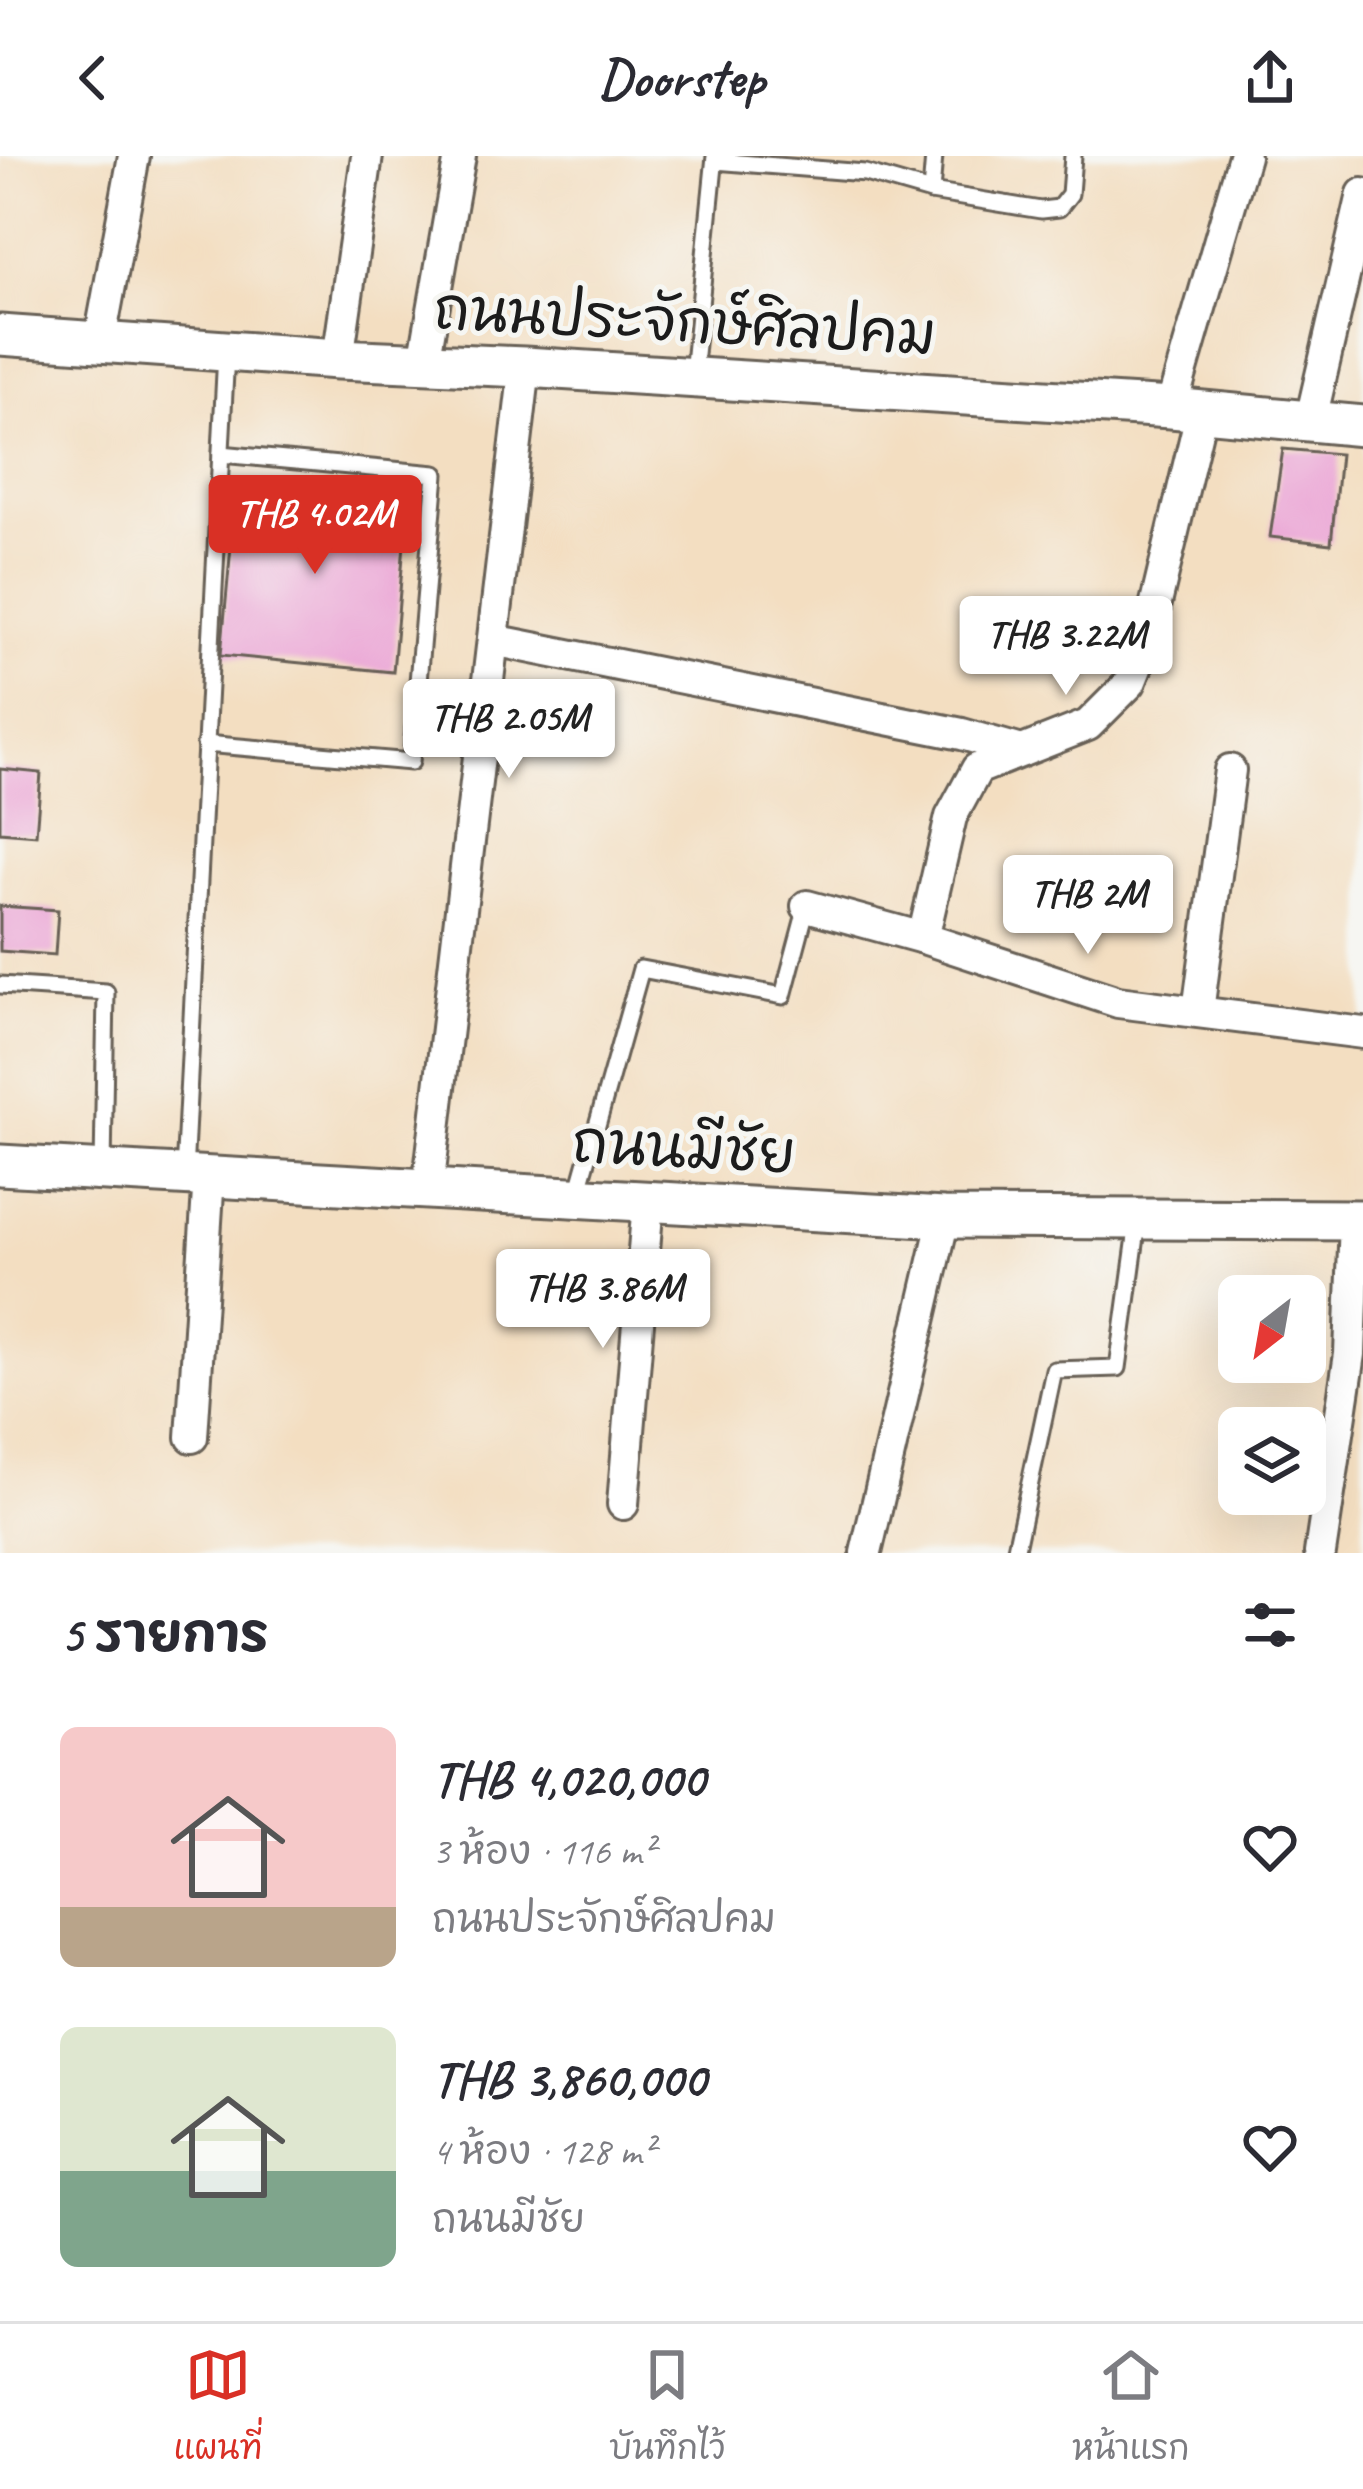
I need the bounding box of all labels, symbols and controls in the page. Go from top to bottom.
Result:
text: Doorstep [599,44,765,112]
icon: back [60,45,126,111]
icon: share [1237,45,1303,111]
street label: ถนนประจักษ์ศิลปคม [432,271,938,371]
pin: THB 4.02M [178,475,452,577]
text: THB 4.02M [236,489,394,538]
pin: THB 3.22M [929,596,1203,698]
text: THB 3.22M [987,610,1145,659]
pin: THB 2.05M [372,679,646,781]
text: THB 2.05M [430,693,588,742]
pin: THB 2M [990,855,1186,957]
text: THB 2M [1030,869,1146,918]
street label: ถนนมีชัย [570,1106,798,1190]
pin: THB 3.86M [466,1249,740,1351]
text: THB 3.86M [523,1263,683,1312]
north arrow [1218,1275,1326,1383]
map controls [1218,1275,1326,1515]
button: layers [1218,1407,1326,1515]
icon: filters [1237,1592,1303,1658]
text: 5 รายการ [60,1602,269,1666]
text: THB 4,020,000 [432,1747,704,1811]
icon: home [156,1775,300,1919]
icon: heart [1237,1814,1303,1880]
text: 3 ห้อง · 116 m² [432,1827,654,1876]
text: ถนนประจักษ์ศิลปคม [432,1895,776,1944]
text: THB 3,860,000 [432,2047,705,2111]
icon: home [156,2075,300,2219]
icon: heart [1237,2114,1303,2180]
text: 4 ห้อง · 128 m² [432,2127,654,2176]
text: ถนนมีชัย [432,2195,585,2244]
tab: แผนที่ [173,2342,262,2472]
tab: บันทึกไว้ [609,2342,725,2472]
tab: หน้าแรก [1072,2342,1190,2472]

